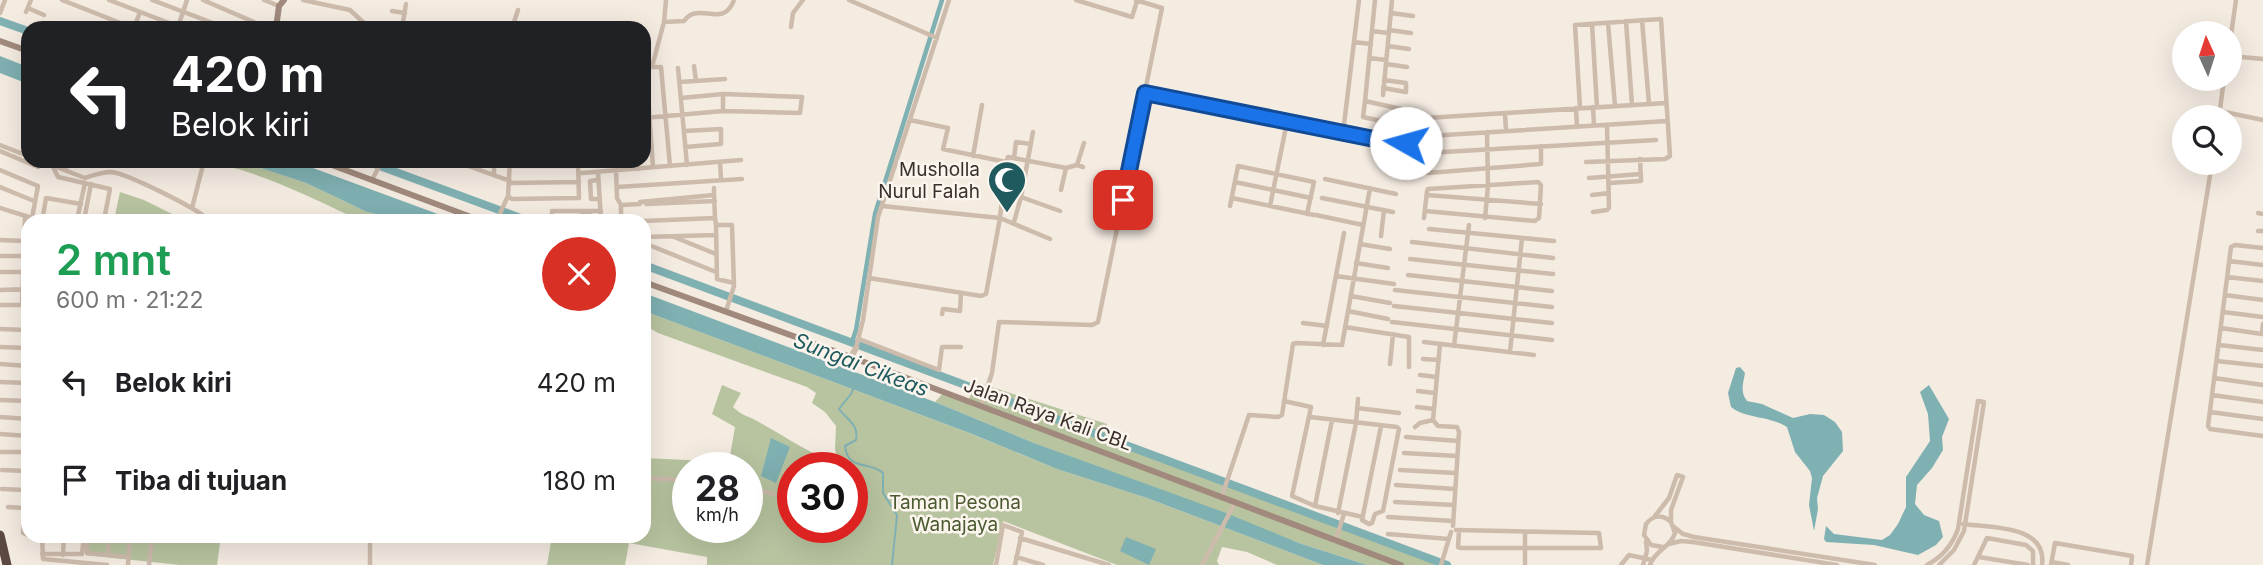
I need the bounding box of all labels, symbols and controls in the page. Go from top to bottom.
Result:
north arrow [2172,21,2242,91]
map controls [2172,21,2242,175]
text: 420 m [171,45,324,104]
icon: left [56,49,147,140]
text: Belok kiri [171,105,310,144]
button: search [2172,105,2242,175]
position arrow [1369,106,1443,180]
place label: Musholla Nurul Falah [878,158,980,203]
mosque icon: Musholla Nurul Falah [986,159,1028,214]
pin [1093,170,1153,230]
icon: arrive [1104,181,1142,219]
text: 2 mnt [56,234,171,285]
button: close [542,237,616,311]
text: 600 m · 21:22 [56,286,204,314]
water label: Sungai Cikeas [790,327,932,402]
icon: left [56,363,94,401]
text: Belok kiri [115,367,232,398]
text: 420 m [537,367,616,398]
street label: Jalan Raya Kali CBL [960,373,1135,456]
speed limit sign: 30 [777,452,868,543]
icon: arrive [56,461,94,499]
text: Tiba di tujuan [115,465,287,496]
text: 180 m [543,465,616,496]
text: 28 [695,467,740,509]
park label: Taman Pesona Wanajaya [889,491,1021,536]
text: km/h [696,504,739,525]

